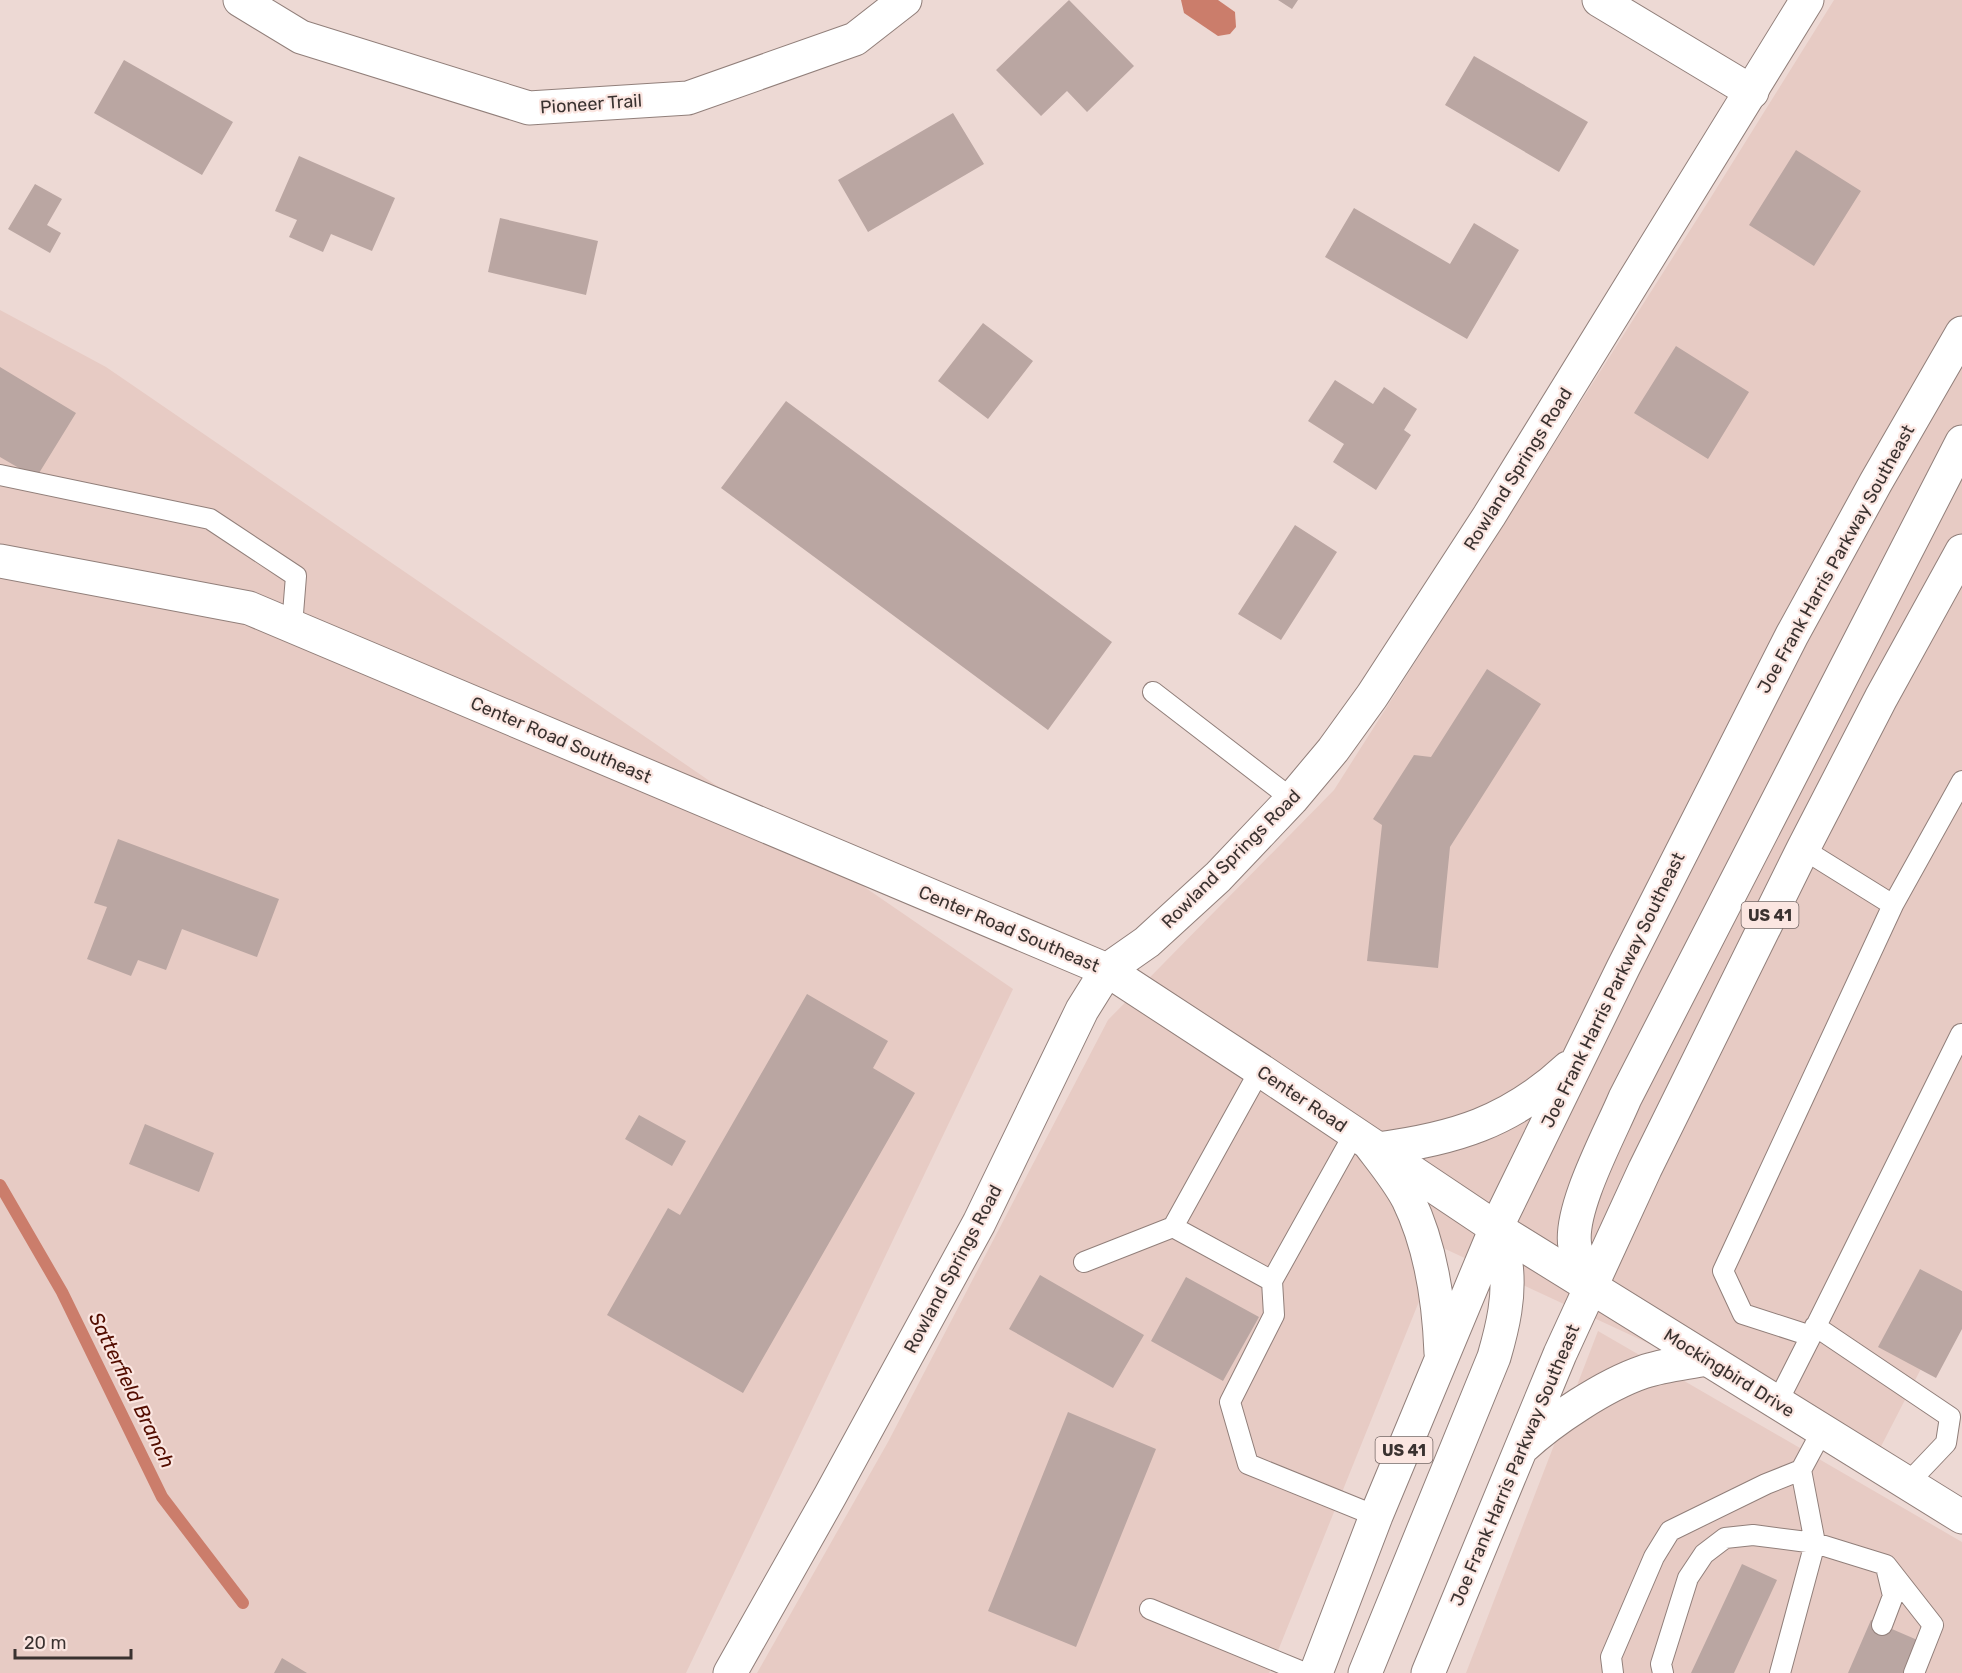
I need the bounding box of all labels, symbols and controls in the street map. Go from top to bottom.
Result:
street label: Pioneer Trail [539,89,643,119]
street label: Rowland Springs Road [1459,384,1577,554]
street label: Joe Frank Harris Parkway Southeast [1753,421,1919,697]
street label: Center Road Southeast [467,692,655,788]
street label: Rowland Springs Road [1157,785,1305,933]
street label: Joe Frank Harris Parkway Southeast [1537,849,1689,1131]
street label: Center Road Southeast [915,881,1103,977]
road number: US 41 [1742,902,1798,928]
street label: Center Road [1253,1061,1351,1137]
street label: Rowland Springs Road [899,1181,1007,1357]
water label: Satterfield Branch [84,1308,180,1472]
street label: Joe Frank Harris Parkway Southeast [1446,1321,1584,1609]
street label: Mockingbird Drive [1660,1324,1798,1422]
road number: US 41 [1376,1437,1432,1463]
scale bar [15,1622,130,1660]
text: 20 m [24,1632,66,1654]

